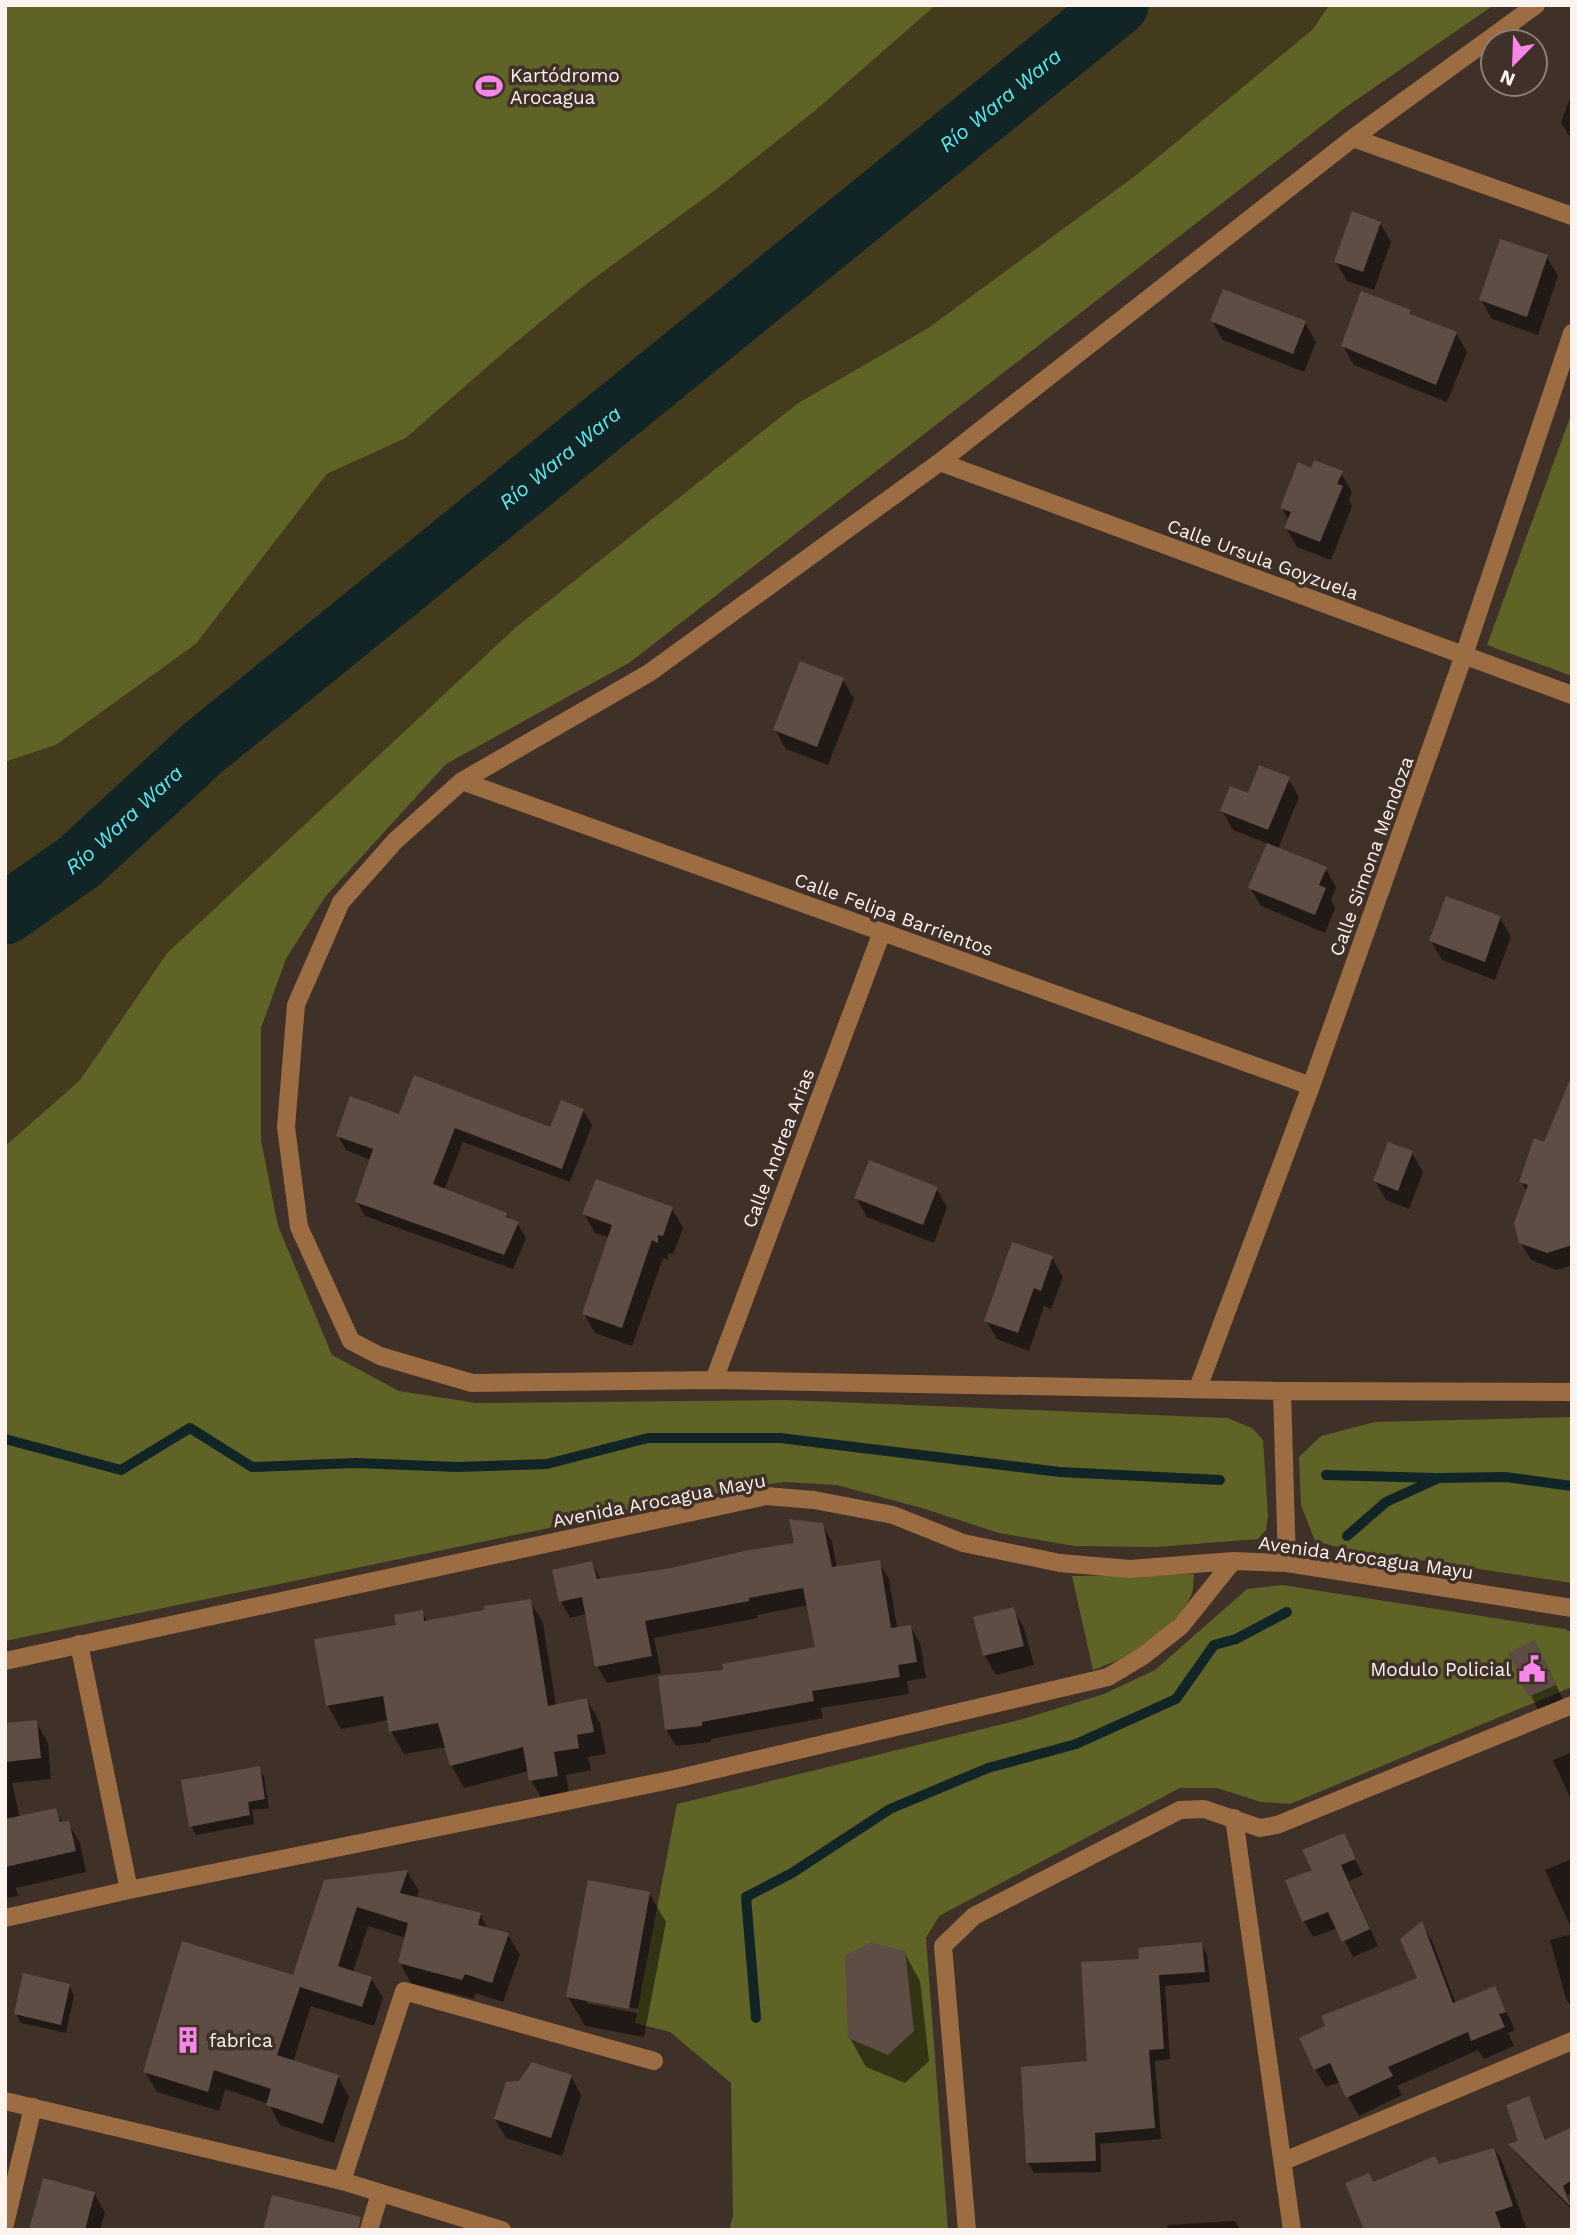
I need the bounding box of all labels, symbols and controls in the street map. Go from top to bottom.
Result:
north arrow [1479,28,1549,98]
water label: Río Wara Wara [934,43,1066,157]
place label: Kartódromo Arocagua [510,64,620,109]
text: N [1497,65,1519,92]
sports icon: Kartódromo Arocagua [474,71,504,101]
water label: Río Wara Wara [494,401,626,515]
street label: Calle Ursula Goyzuela [1164,514,1362,605]
street label: Calle Simona Mendoza [1325,753,1418,959]
water label: Río Wara Wara [61,760,188,880]
street label: Calle Felipa Barrientos [791,868,996,961]
street label: Calle Andrea Arias [737,1065,819,1231]
street label: Avenida Arocagua Mayu [551,1469,768,1532]
street label: Avenida Arocagua Mayu [1257,1531,1475,1584]
public building icon: Modulo Policial [1517,1654,1547,1684]
place label: Modulo Policial [1370,1658,1511,1681]
building icon: fabrica [173,2025,203,2055]
place label: fabrica [209,2029,273,2052]

